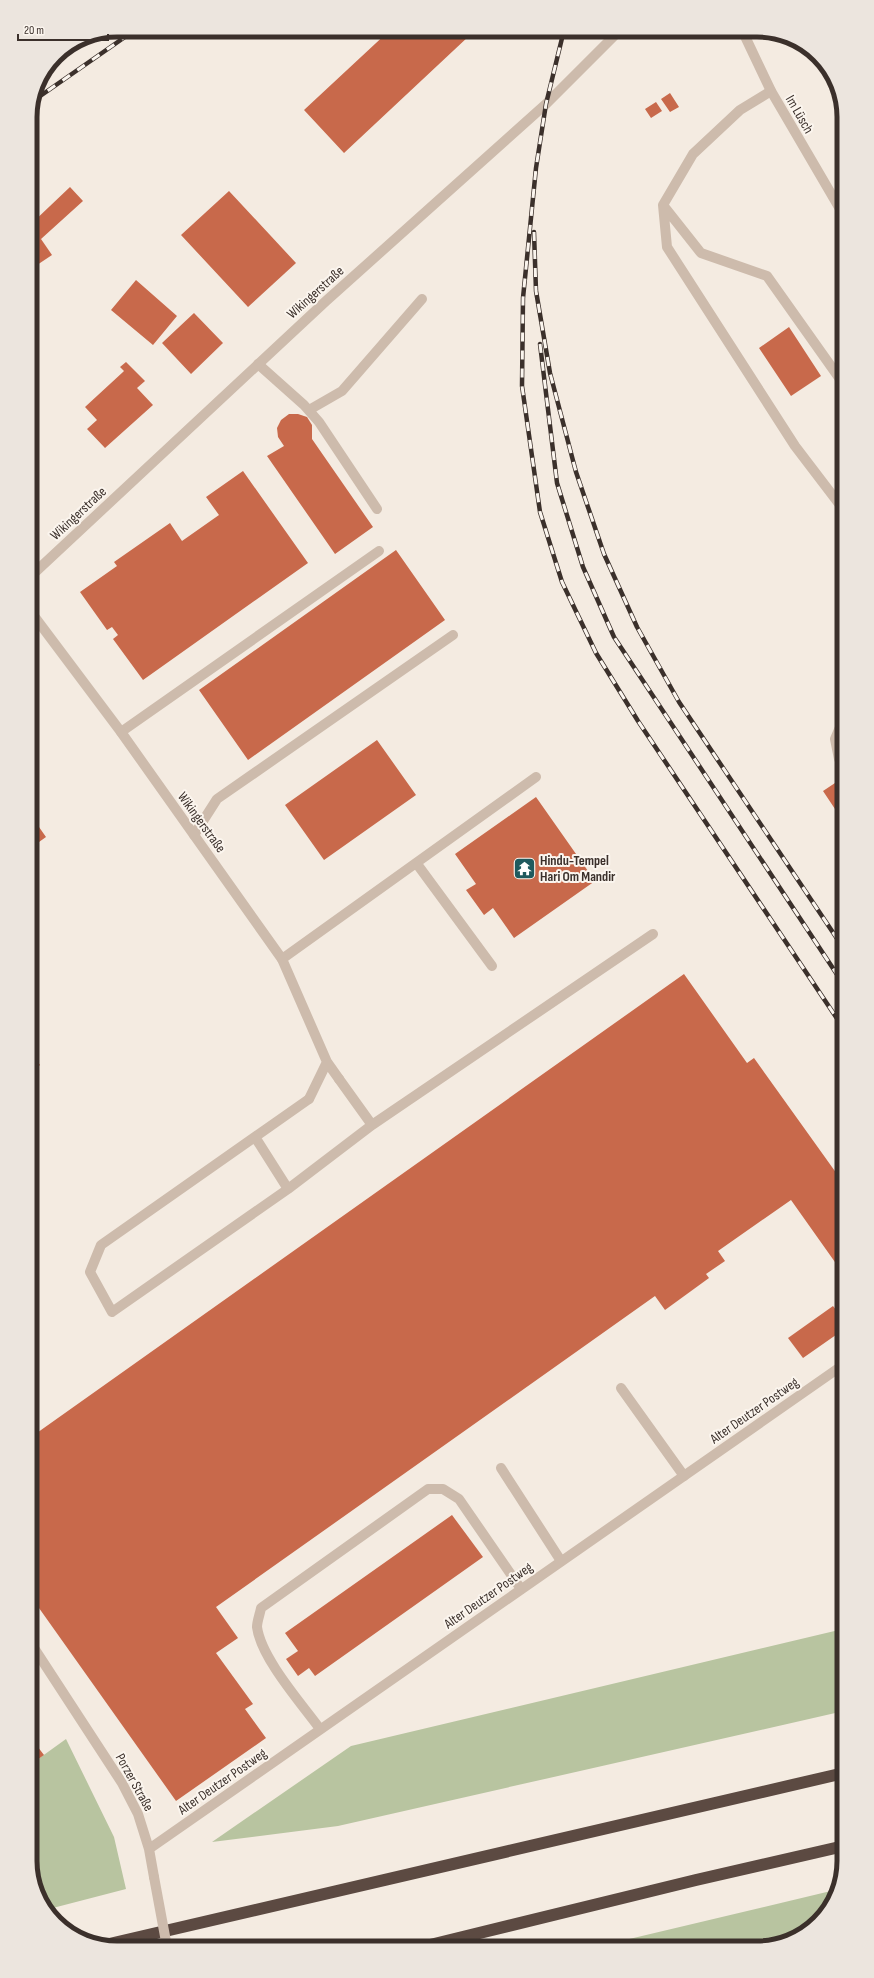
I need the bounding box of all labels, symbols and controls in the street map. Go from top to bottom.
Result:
scale bar [18,16,108,42]
text: 20 m [24,23,44,38]
street label: Im Lüsch [782,92,817,137]
street label: Wikingerstraße [283,262,347,322]
street label: Wikingerstraße [47,483,110,544]
street label: Wikingerstraße [174,789,229,856]
place label: Hindu-Tempel Hari Om Mandir [540,852,616,885]
temple icon: Hindu-Tempel Hari Om Mandir [512,855,538,881]
street label: Alter Deutzer Postweg [706,1373,802,1448]
street label: Alter Deutzer Postweg [440,1558,536,1633]
street label: Alter Deutzer Postweg [174,1744,270,1819]
street label: Porzer Straße [112,1750,157,1814]

